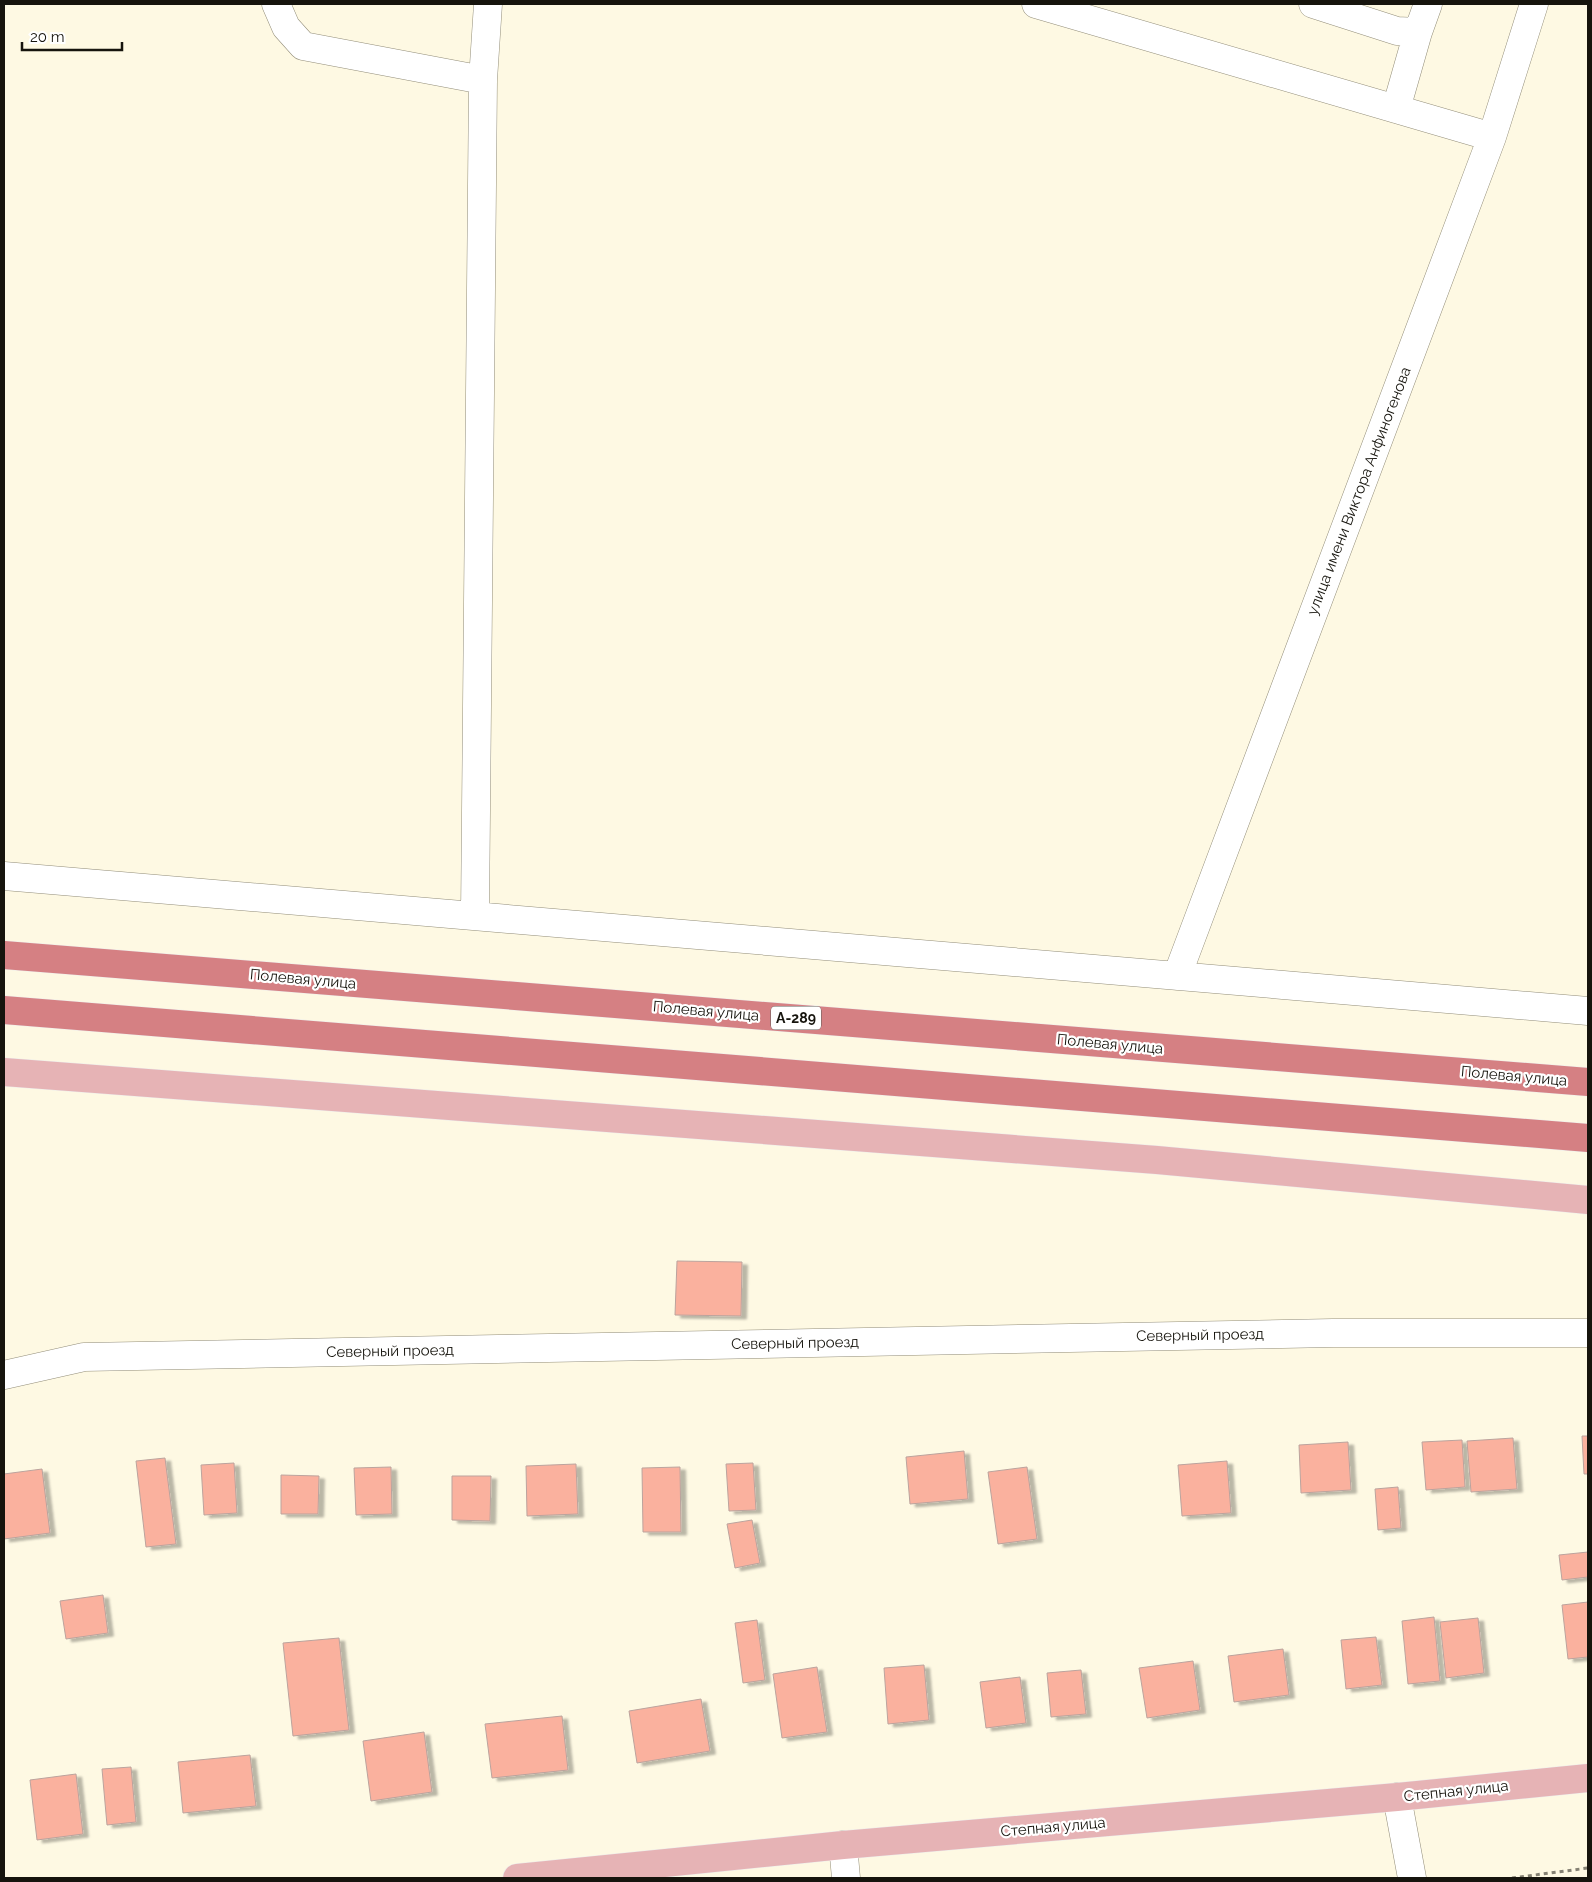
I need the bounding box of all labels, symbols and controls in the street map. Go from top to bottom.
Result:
scale bar [22,20,122,52]
text: 20 m [30,28,65,46]
street label: улица имени Виктора Анфиногенова [1303,364,1415,618]
street label: Полевая улица [249,965,357,993]
street label: Полевая улица [652,997,760,1025]
road number: А-289 [771,1006,821,1030]
street label: Полевая улица [1056,1030,1164,1058]
street label: Полевая улица [1460,1062,1568,1090]
street label: Северный проезд [1136,1325,1264,1345]
street label: Северный проезд [731,1333,859,1353]
street label: Северный проезд [326,1341,454,1361]
street label: Степная улица [1403,1777,1509,1805]
street label: Степная улица [1000,1813,1106,1841]

